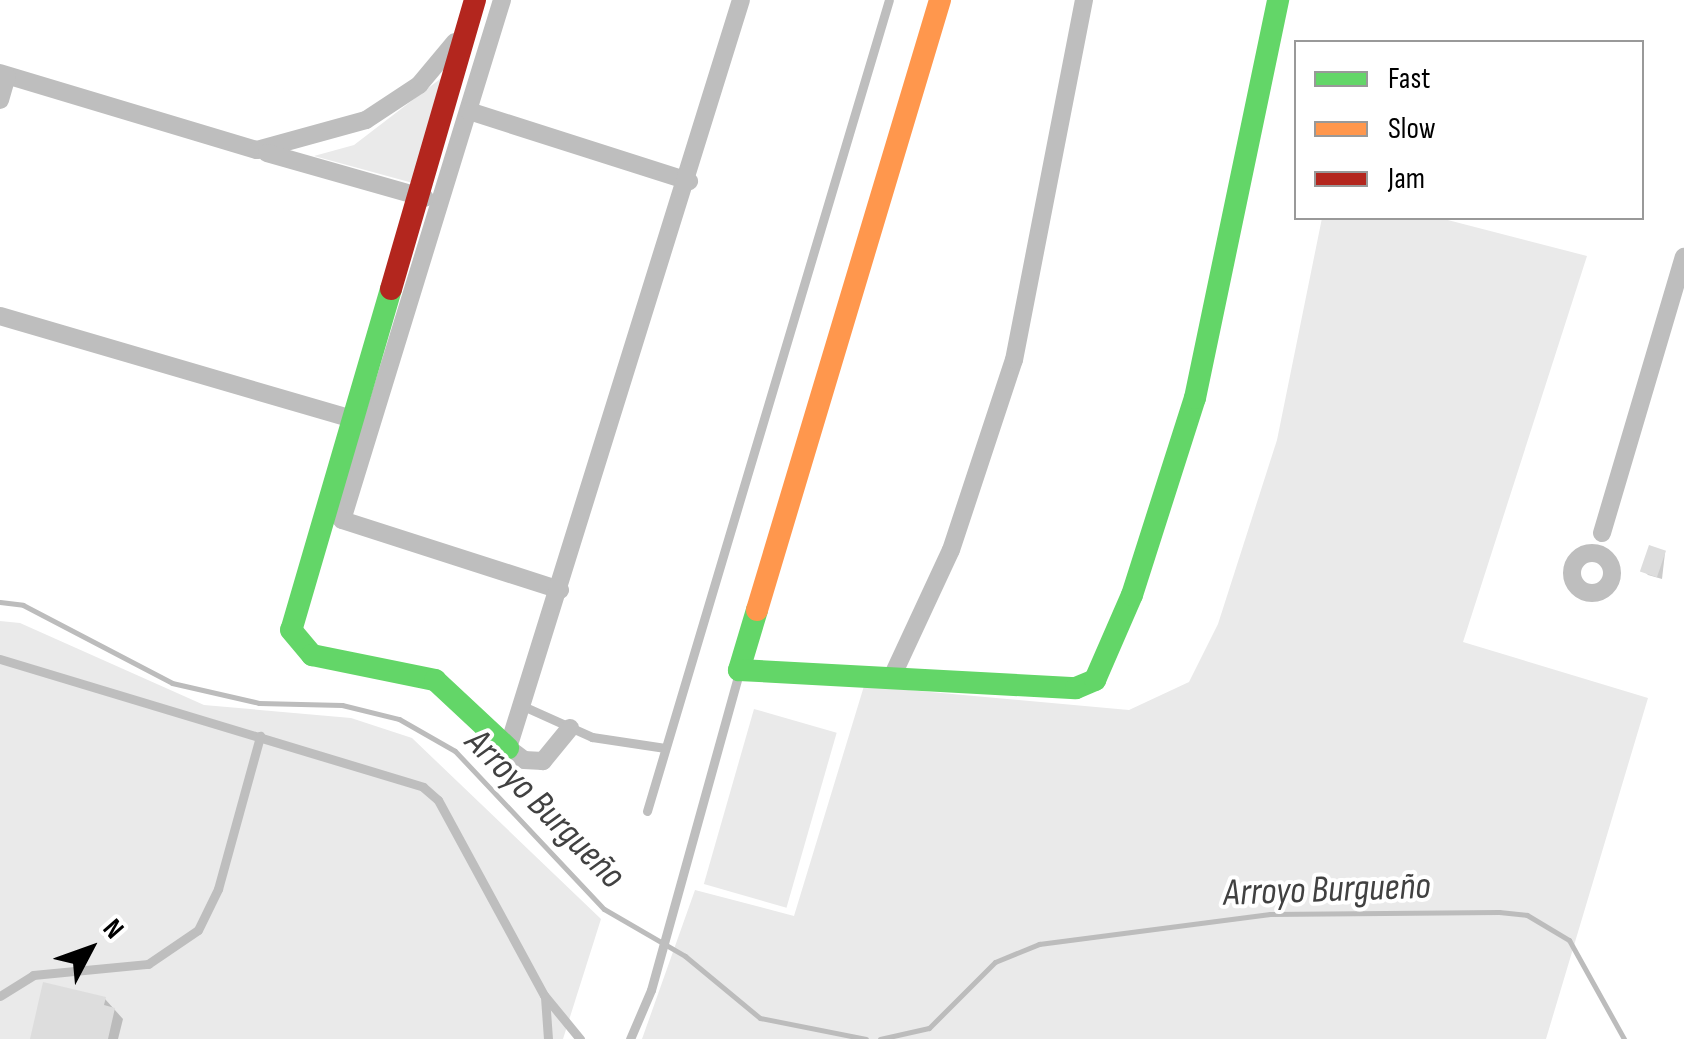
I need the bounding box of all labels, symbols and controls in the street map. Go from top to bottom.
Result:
legend [1294,40,1644,220]
text: Fast [1388,61,1430,97]
text: Slow [1388,111,1436,147]
text: Jam [1388,161,1425,197]
water label: Arroyo Burgueño [456,720,634,898]
water label: Arroyo Burgueño [1223,864,1431,916]
north arrow [40,899,140,999]
text: N [96,913,130,945]

